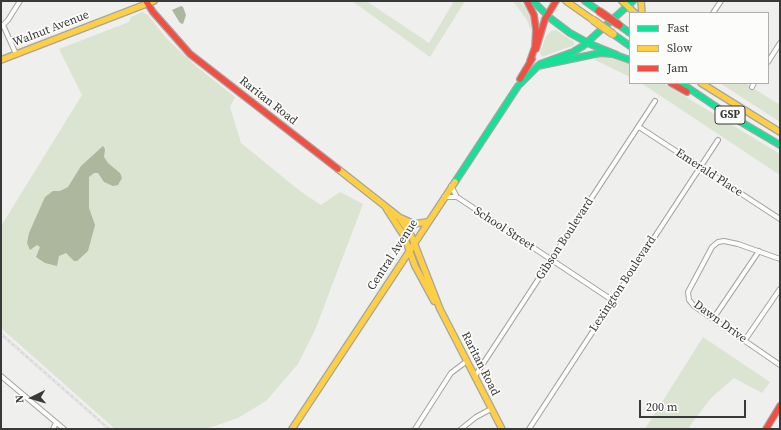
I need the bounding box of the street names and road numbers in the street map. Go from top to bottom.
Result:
street label: Walnut Avenue [11,8,91,50]
street label: Raritan Road [236,74,300,128]
road number: GSP [715,106,745,124]
street label: Emerald Place [673,146,745,200]
street label: Gibson Boulevard [533,195,597,283]
street label: School Street [471,204,537,254]
street label: Central Avenue [365,217,421,293]
street label: Lexington Boulevard [587,233,659,335]
street label: Dawn Drive [690,298,750,346]
street label: Raritan Road [458,330,502,398]

